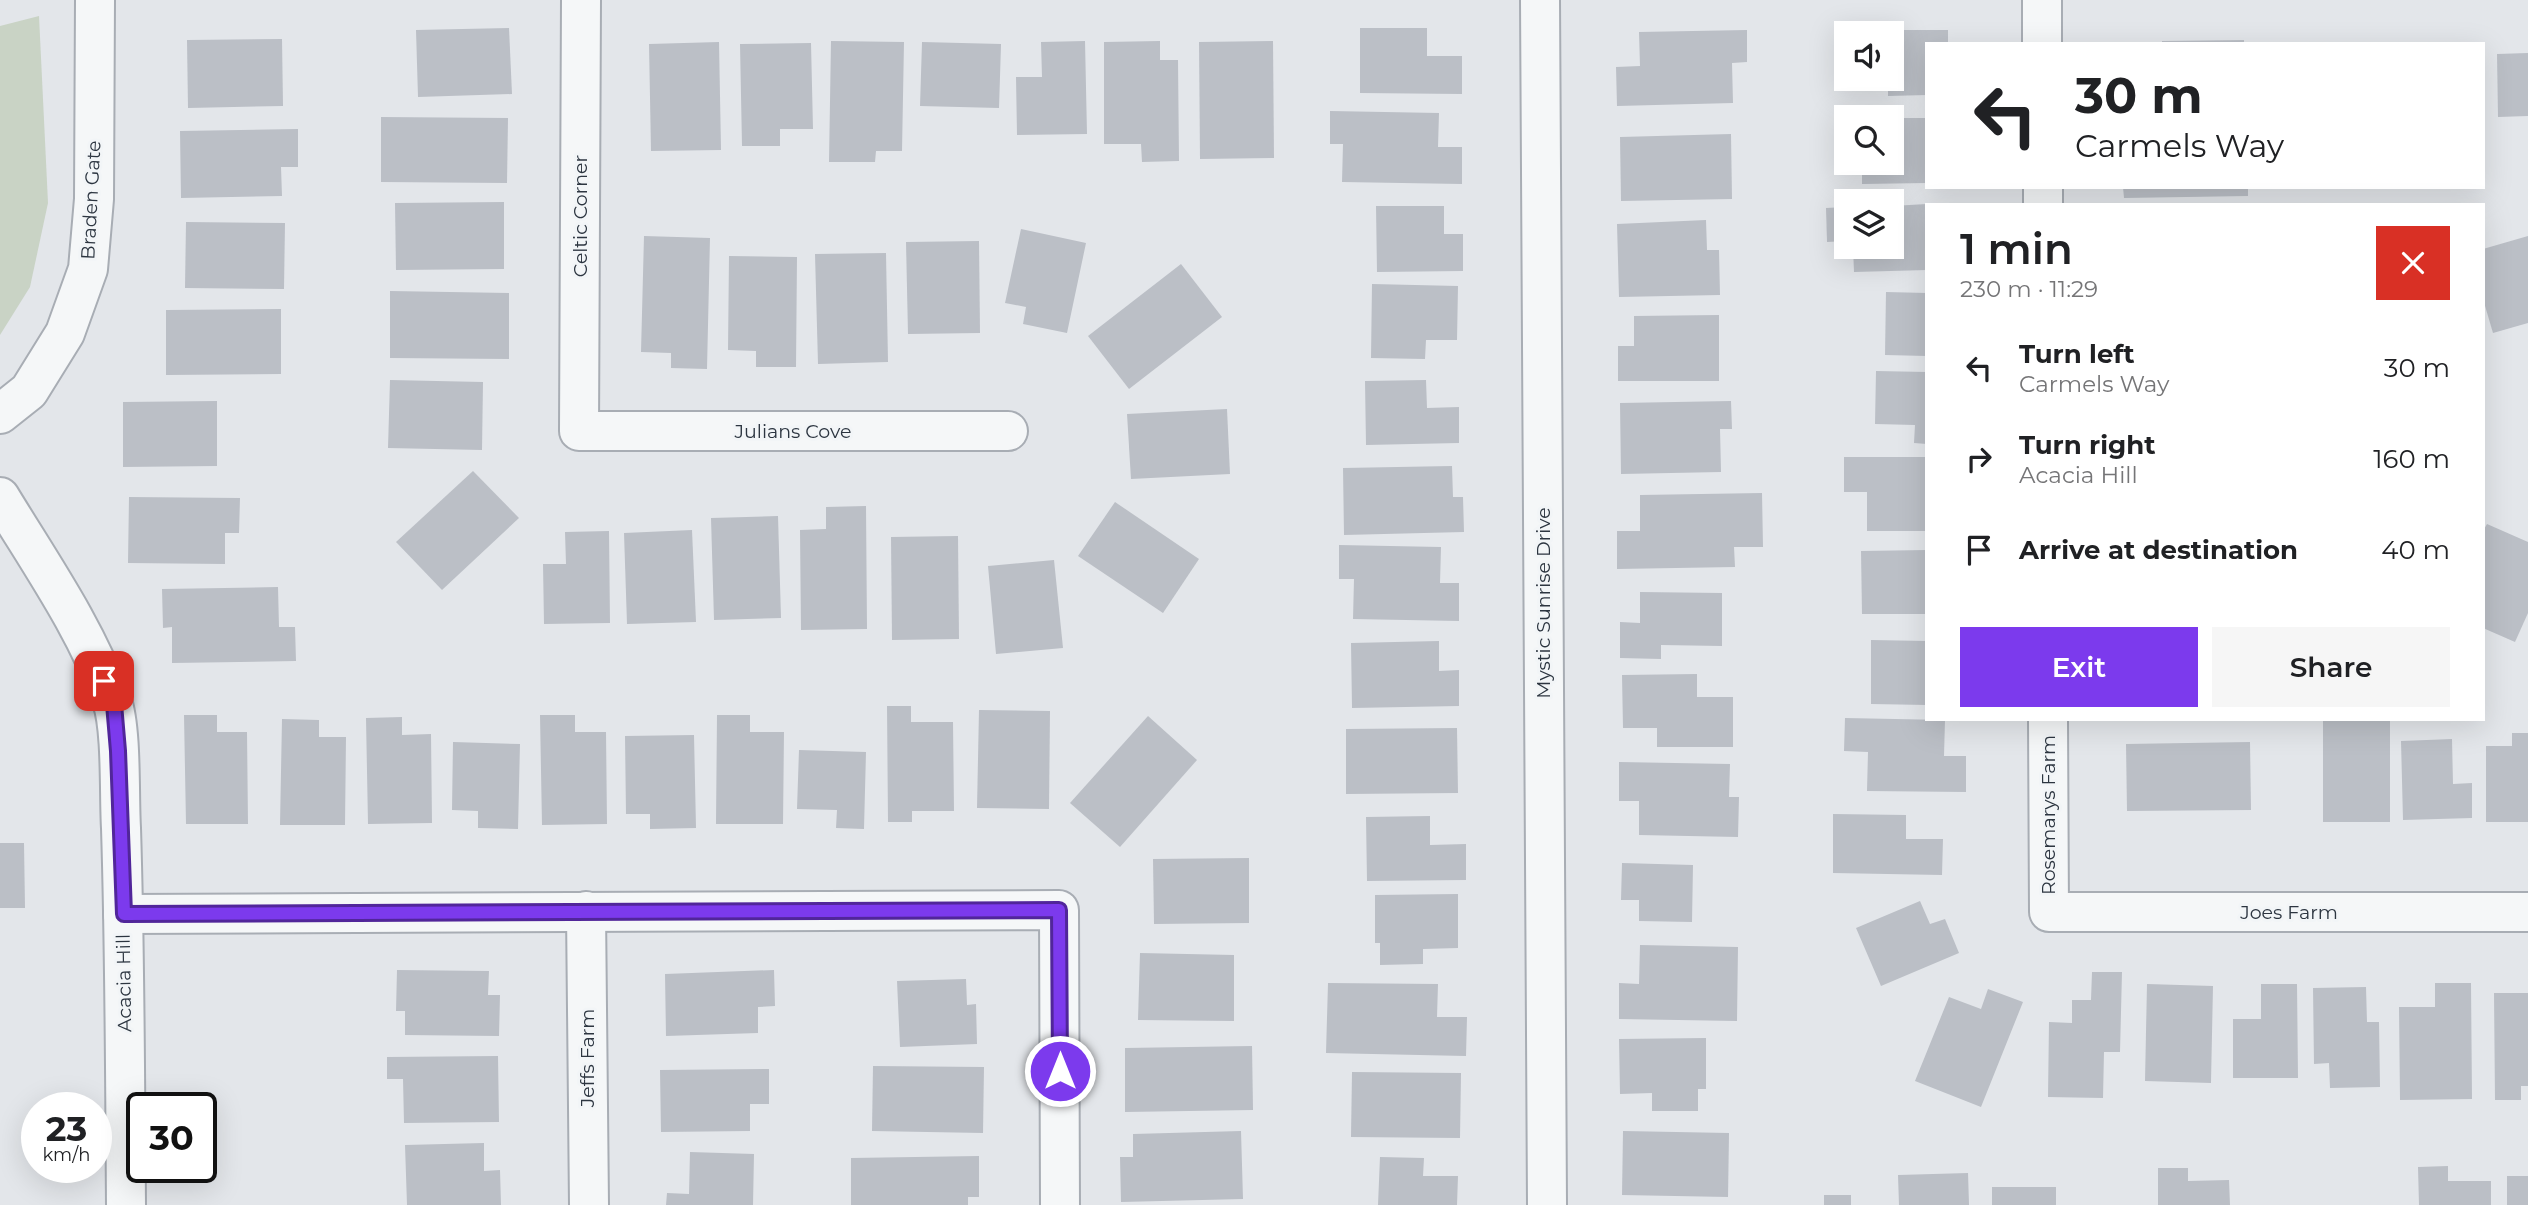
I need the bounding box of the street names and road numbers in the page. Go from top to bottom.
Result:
street label: Braden Gate [76,140,106,260]
street label: Celtic Corner [569,155,592,277]
street label: Julians Cove [734,420,851,443]
street label: Mystic Sunrise Drive [1532,507,1555,699]
street label: Rosemarys Farm [2037,735,2060,895]
street label: Joes Farm [2239,901,2338,924]
street label: Acacia Hill [112,934,136,1032]
street label: Jeffs Farm [576,1009,599,1108]

